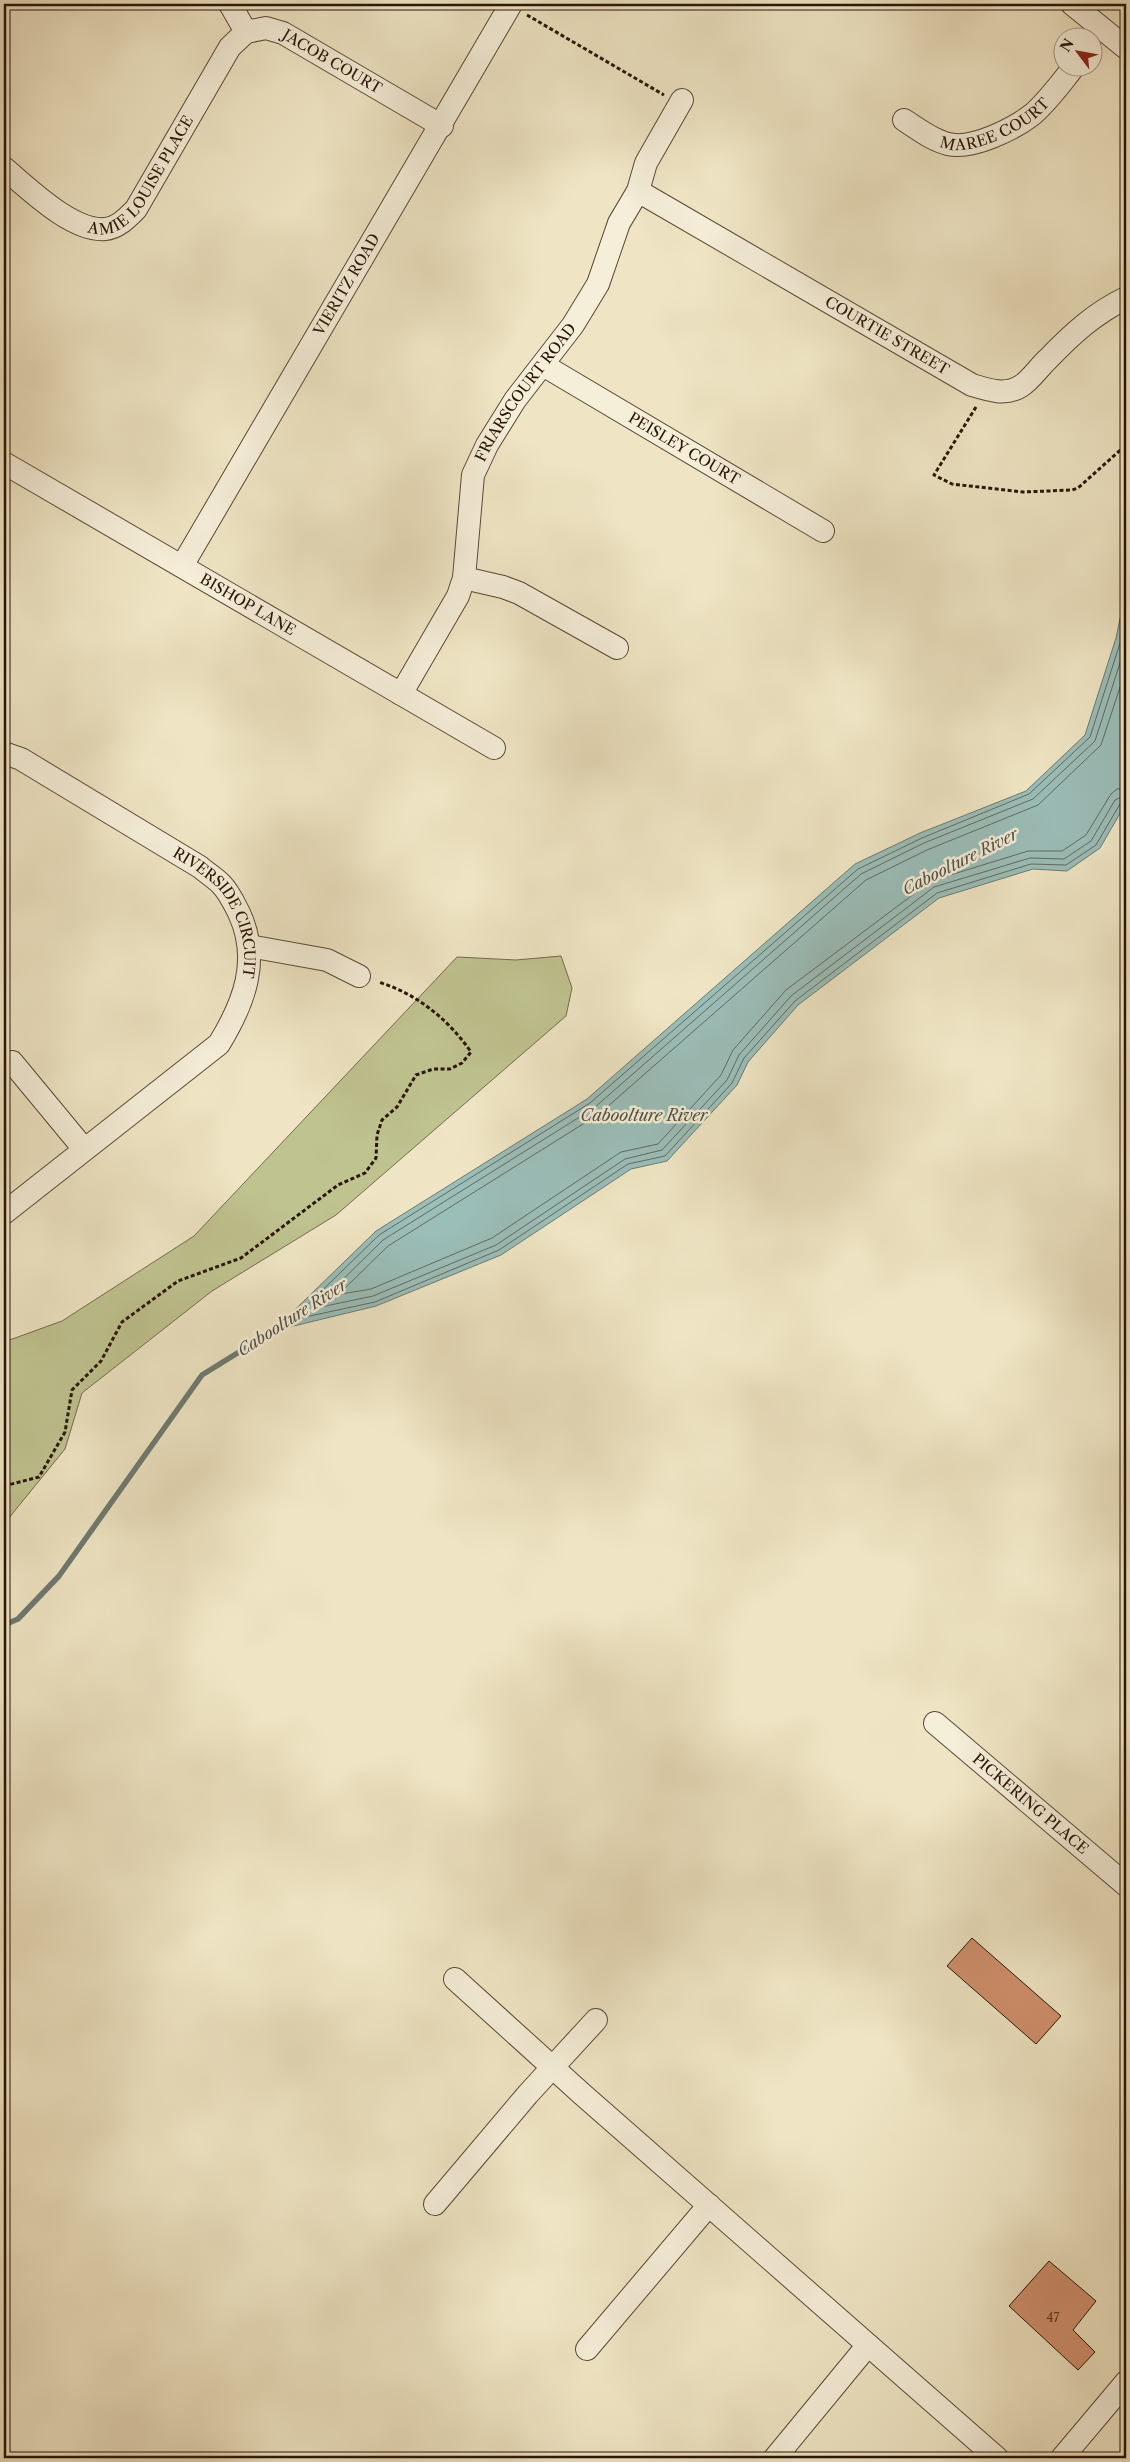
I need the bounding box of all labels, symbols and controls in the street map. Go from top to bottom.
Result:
street label: JACOB COURT [278,24,386,98]
north arrow [1052,28,1102,78]
text: N [1056,35,1078,55]
street label: MAREE COURT [938,93,1054,154]
street label: AMIE LOUISE PLACE [85,112,197,239]
street label: VIERITZ ROAD [309,230,384,340]
street label: COURTIE STREET [822,292,954,379]
street label: FRIARSCOURT ROAD [471,319,580,464]
street label: PEISLEY COURT [625,408,744,489]
street label: BISHOP LANE [197,569,299,640]
water label: Caboolture River [899,823,1023,899]
street label: RIVERSIDE CIRCUIT [170,843,259,980]
water label: Caboolture River [580,1105,709,1125]
water label: Caboolture River [233,1273,352,1360]
street label: PICKERING PLACE [969,1749,1093,1858]
house number: 47 [1047,2310,1060,2325]

